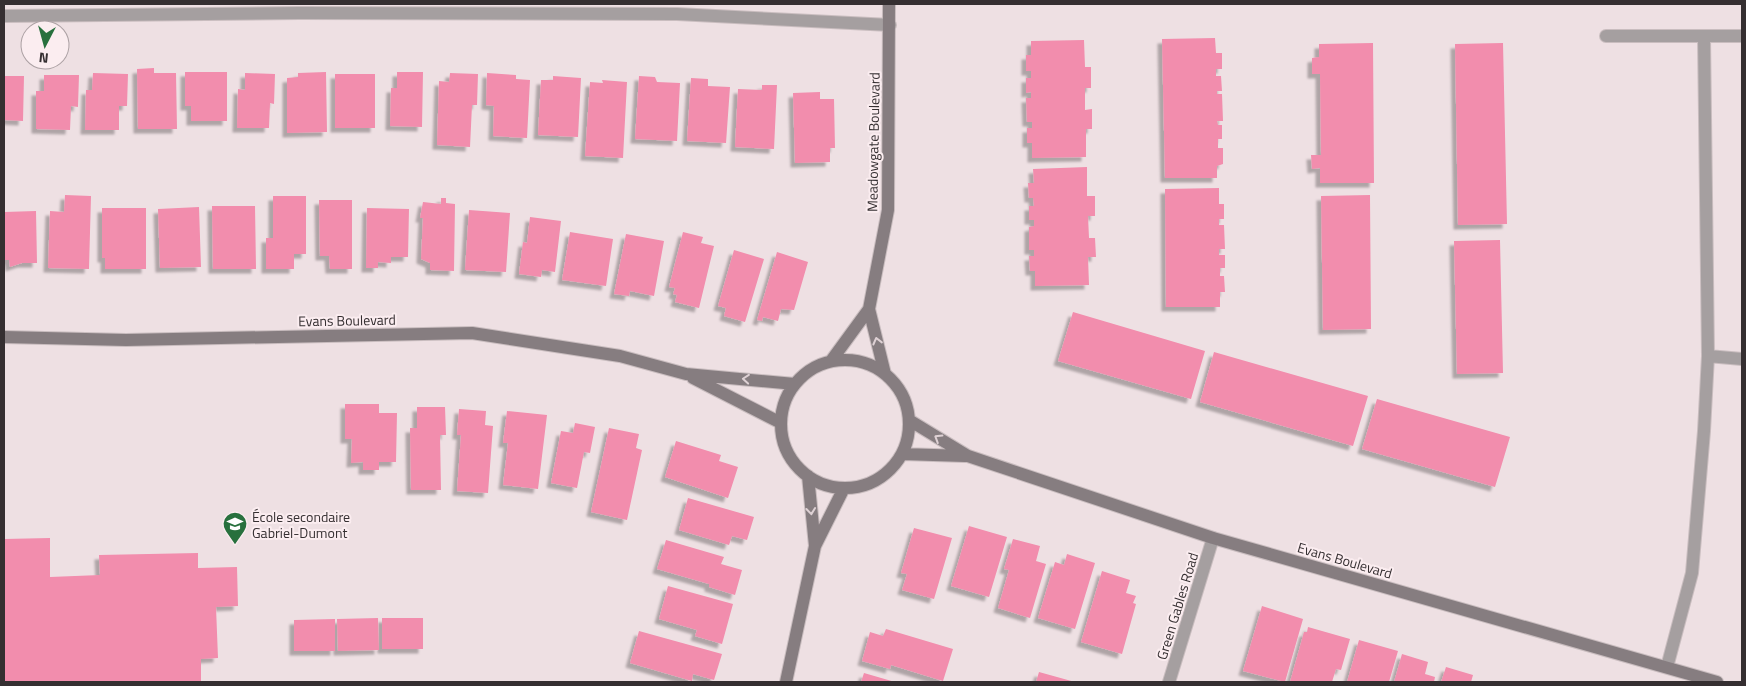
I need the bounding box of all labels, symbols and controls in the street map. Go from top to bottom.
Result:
north arrow [20,20,70,70]
text: N [38,47,50,69]
street label: Meadowgate Boulevard [861,72,885,212]
street label: Evans Boulevard [298,309,396,331]
one-way arrow [872,337,883,346]
one-way arrow [742,374,750,385]
one-way arrow [935,435,944,445]
place label: École secondaire Gabriel-Dumont [252,506,350,543]
one-way arrow [805,507,816,515]
school or university icon: École secondaire Gabriel-Dumont [222,511,248,545]
street label: Evans Boulevard [1295,536,1395,584]
street label: Green Gables Road [1151,550,1203,662]

